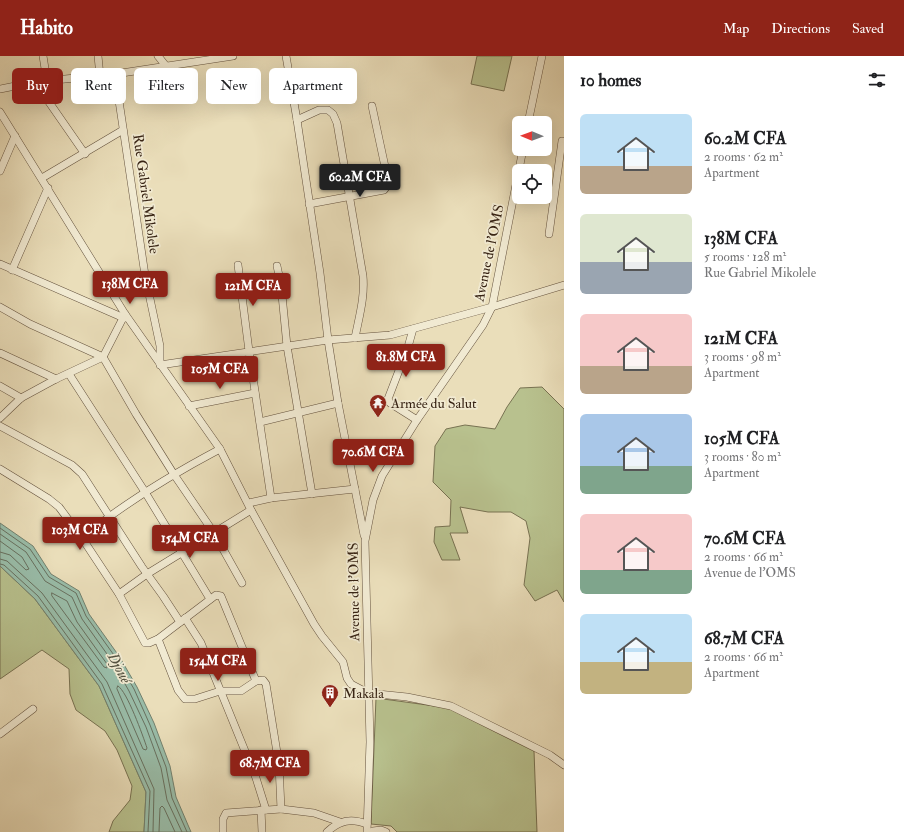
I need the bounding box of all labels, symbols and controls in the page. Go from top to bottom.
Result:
text: Habito [20,16,73,40]
text: Map [723,20,749,37]
text: Directions [771,20,830,37]
text: Saved [852,20,884,37]
chip: Buy [12,68,63,104]
chip: Rent [71,68,126,104]
chip: Filters [134,68,198,104]
chip: New [206,68,261,104]
chip: Apartment [269,68,357,104]
icon: filters [866,69,888,91]
text: 10 homes [580,70,641,91]
north arrow [512,116,552,156]
map controls [512,116,552,204]
text: 60.2M CFA [704,128,787,149]
icon: home [612,130,660,178]
street label: Rue Gabriel Mikolele [129,133,163,255]
text: 2 rooms · 62 m² [704,149,783,165]
pin: 60.2M CFA [314,164,406,198]
button: locate [512,164,552,204]
text: Apartment [704,165,760,181]
text: 60.2M CFA [328,169,392,185]
street label: Avenue de l'OMS [470,203,508,304]
text: 138M CFA [704,228,778,249]
icon: home [612,230,660,278]
text: 5 rooms · 128 m² [704,249,786,265]
text: Rue Gabriel Mikolele [704,265,816,281]
pin: 138M CFA [89,271,171,305]
pin: 121M CFA [212,273,294,307]
text: 138M CFA [102,276,158,292]
text: 121M CFA [225,278,281,294]
text: 121M CFA [704,328,778,349]
icon: home [612,330,660,378]
pin: 81.8M CFA [360,344,452,378]
text: 81.8M CFA [376,349,436,365]
text: 3 rooms · 98 m² [704,349,781,365]
pin: 105M CFA [179,356,261,390]
text: 105M CFA [191,361,249,377]
text: Apartment [704,365,760,381]
temple icon: Armée du Salut [368,393,388,418]
place label: Armée du Salut [390,395,477,412]
text: 105M CFA [704,428,780,449]
icon: home [612,430,660,478]
pin: 70.6M CFA [327,439,419,473]
text: 70.6M CFA [342,444,404,460]
text: 3 rooms · 80 m² [704,449,781,465]
text: Apartment [704,465,760,481]
pin: 103M CFA [39,517,121,551]
text: 103M CFA [51,522,109,538]
pin: 154M CFA [149,525,231,559]
text: 70.6M CFA [704,528,786,549]
text: 154M CFA [161,530,219,546]
icon: home [612,530,660,578]
street label: Avenue de l'OMS [345,542,363,643]
text: 2 rooms · 66 m² [704,549,783,565]
text: Avenue de l'OMS [704,565,796,581]
text: 68.7M CFA [704,628,784,649]
icon: home [612,630,660,678]
water label: Djoué [103,648,136,689]
pin: 154M CFA [177,648,259,682]
text: 2 rooms · 66 m² [704,649,783,665]
text: 154M CFA [189,653,247,669]
text: Apartment [704,665,760,681]
building icon: Makala [320,683,340,708]
place label: Makala [343,685,384,702]
pin: 68.7M CFA [224,750,316,784]
text: 68.7M CFA [239,755,301,771]

